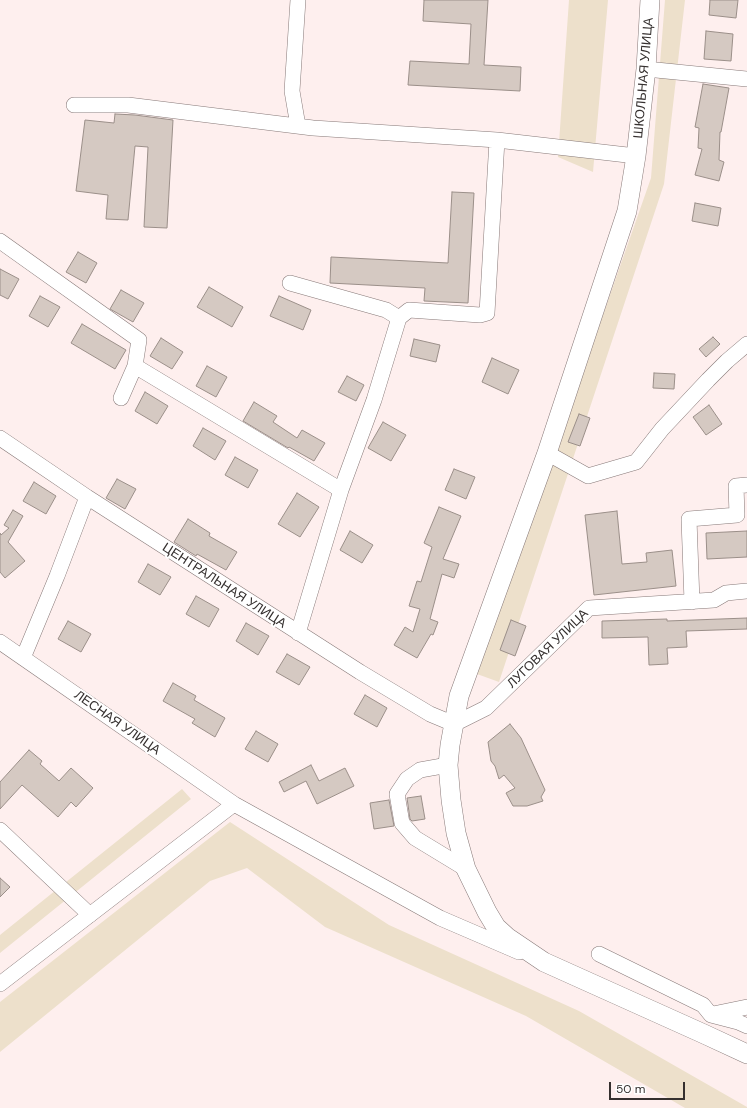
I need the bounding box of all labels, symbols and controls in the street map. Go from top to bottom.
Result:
street label: ШКОЛЬНАЯ УЛИЦА [631,17,657,139]
street label: ЦЕНТРАЛЬНАЯ УЛИЦА [159,540,289,632]
street label: ЛУГОВАЯ УЛИЦА [504,606,592,692]
street label: ЛЕСНАЯ УЛИЦА [71,688,163,758]
scale bar [611,1074,687,1100]
text: 50 m [616,1081,645,1097]

